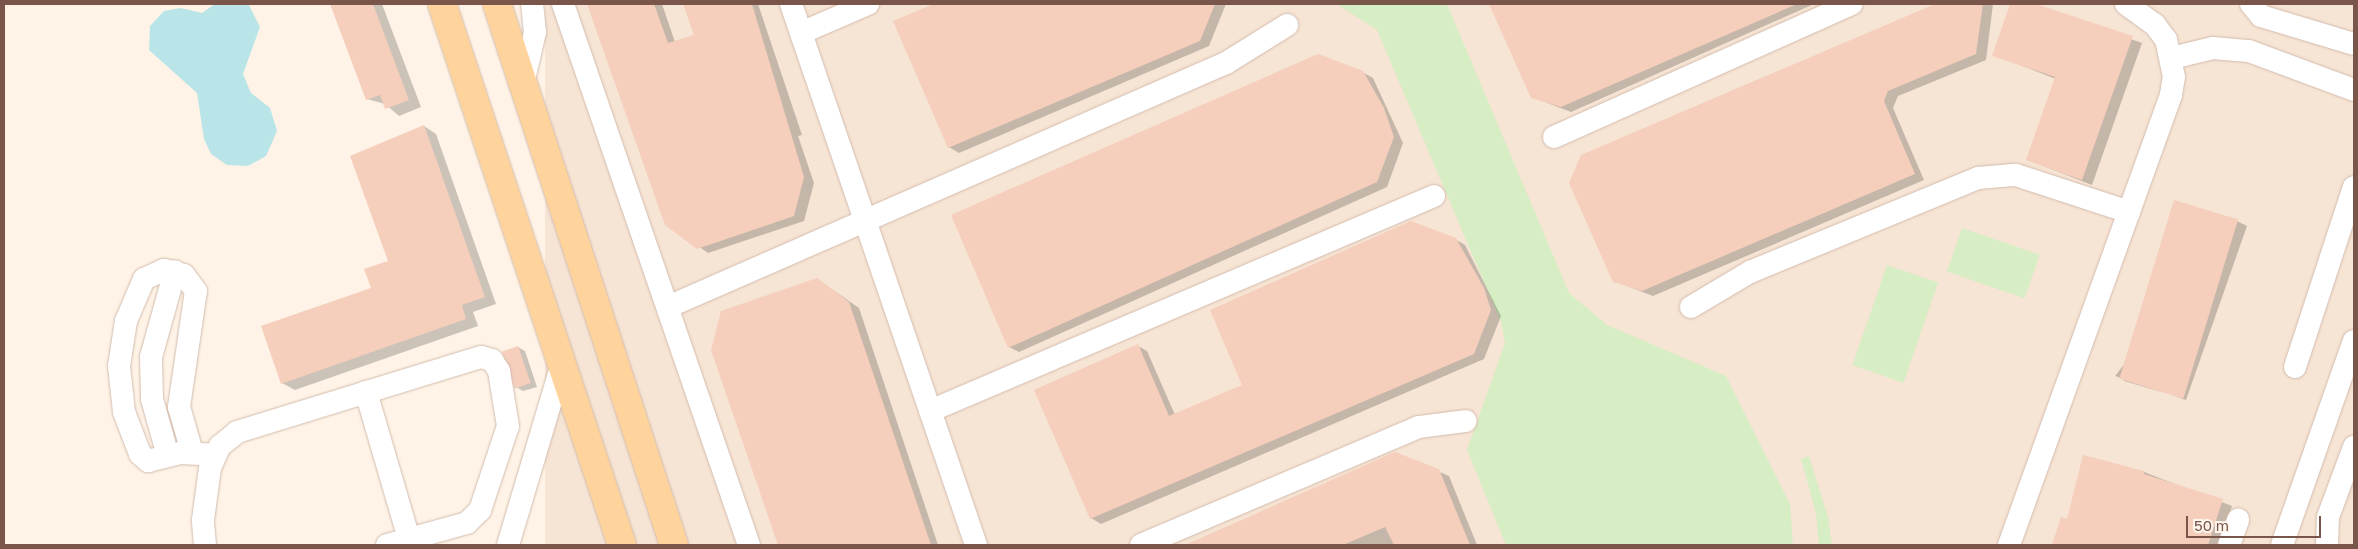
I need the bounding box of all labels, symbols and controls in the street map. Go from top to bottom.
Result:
scale bar [2188,506,2323,538]
text: 50 m [2194,516,2229,534]

